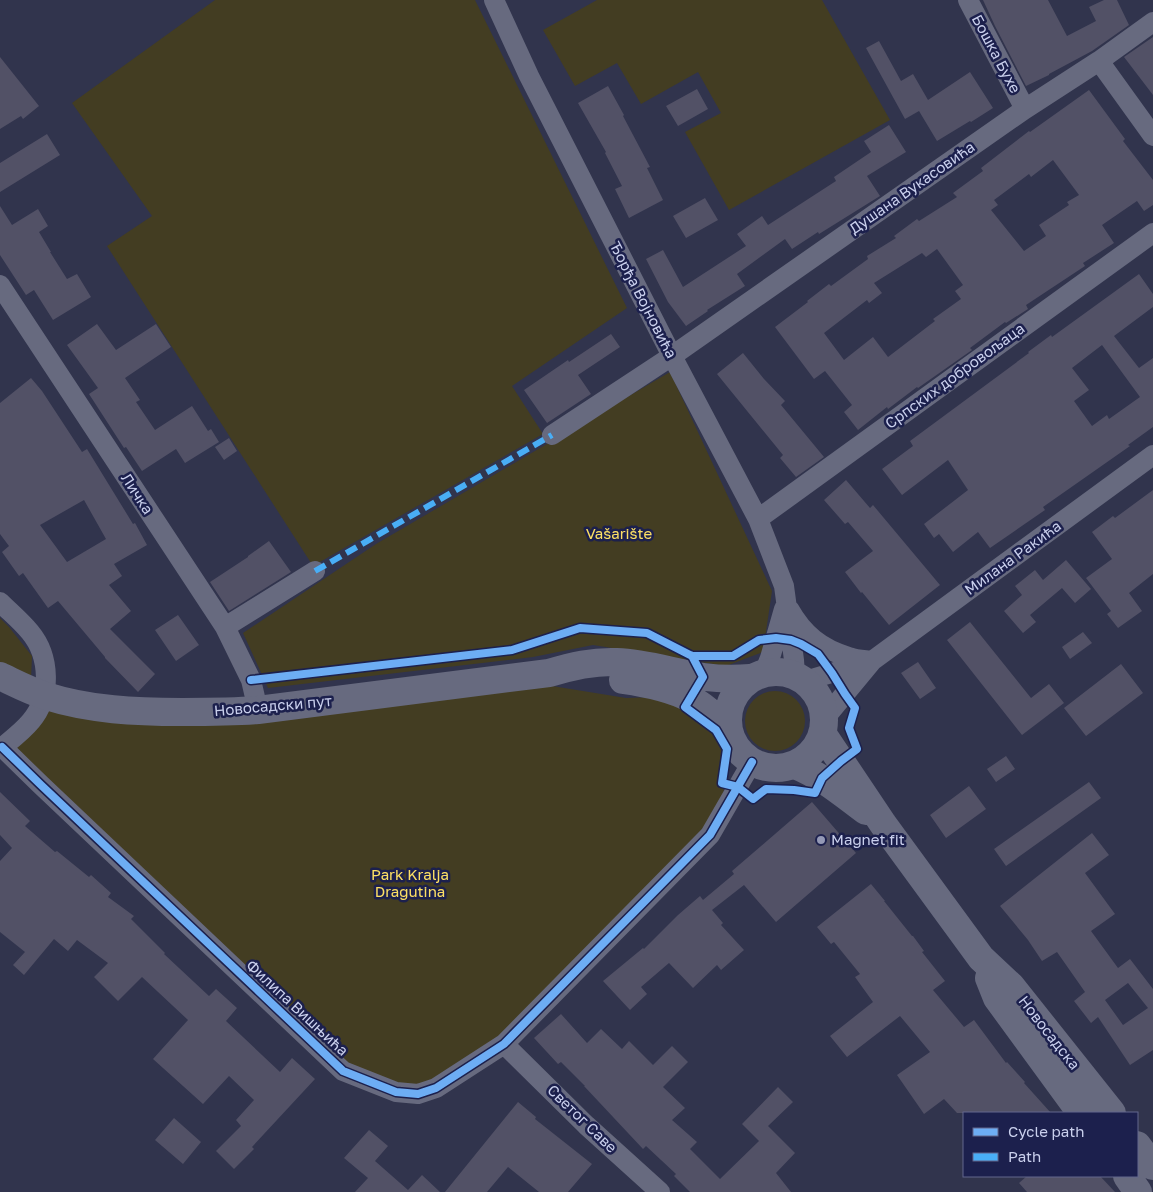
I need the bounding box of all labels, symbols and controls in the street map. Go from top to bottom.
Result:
street label: Бошка Бухе [969,11,1025,96]
street label: Душана Вукасовића [845,137,978,237]
street label: Ђорђа Војновића [607,238,681,361]
street label: Српских добровољаца [881,319,1028,432]
street label: Личка [118,470,158,517]
street label: Милана Ракића [961,516,1064,598]
park label: Vašarište [586,524,653,542]
street label: Новосадски пут [213,691,333,719]
place label: Magnet fit [831,830,905,848]
marker: Magnet fit [815,834,827,846]
park label: Park Kralja Dragutina [371,865,449,900]
street label: Филипа Вишњића [243,955,352,1059]
street label: Новосадска [1015,992,1084,1073]
street label: Светог Саве [544,1081,622,1156]
legend [963,1112,1138,1177]
text: Cycle path [1008,1122,1084,1140]
text: Path [1008,1147,1041,1165]

